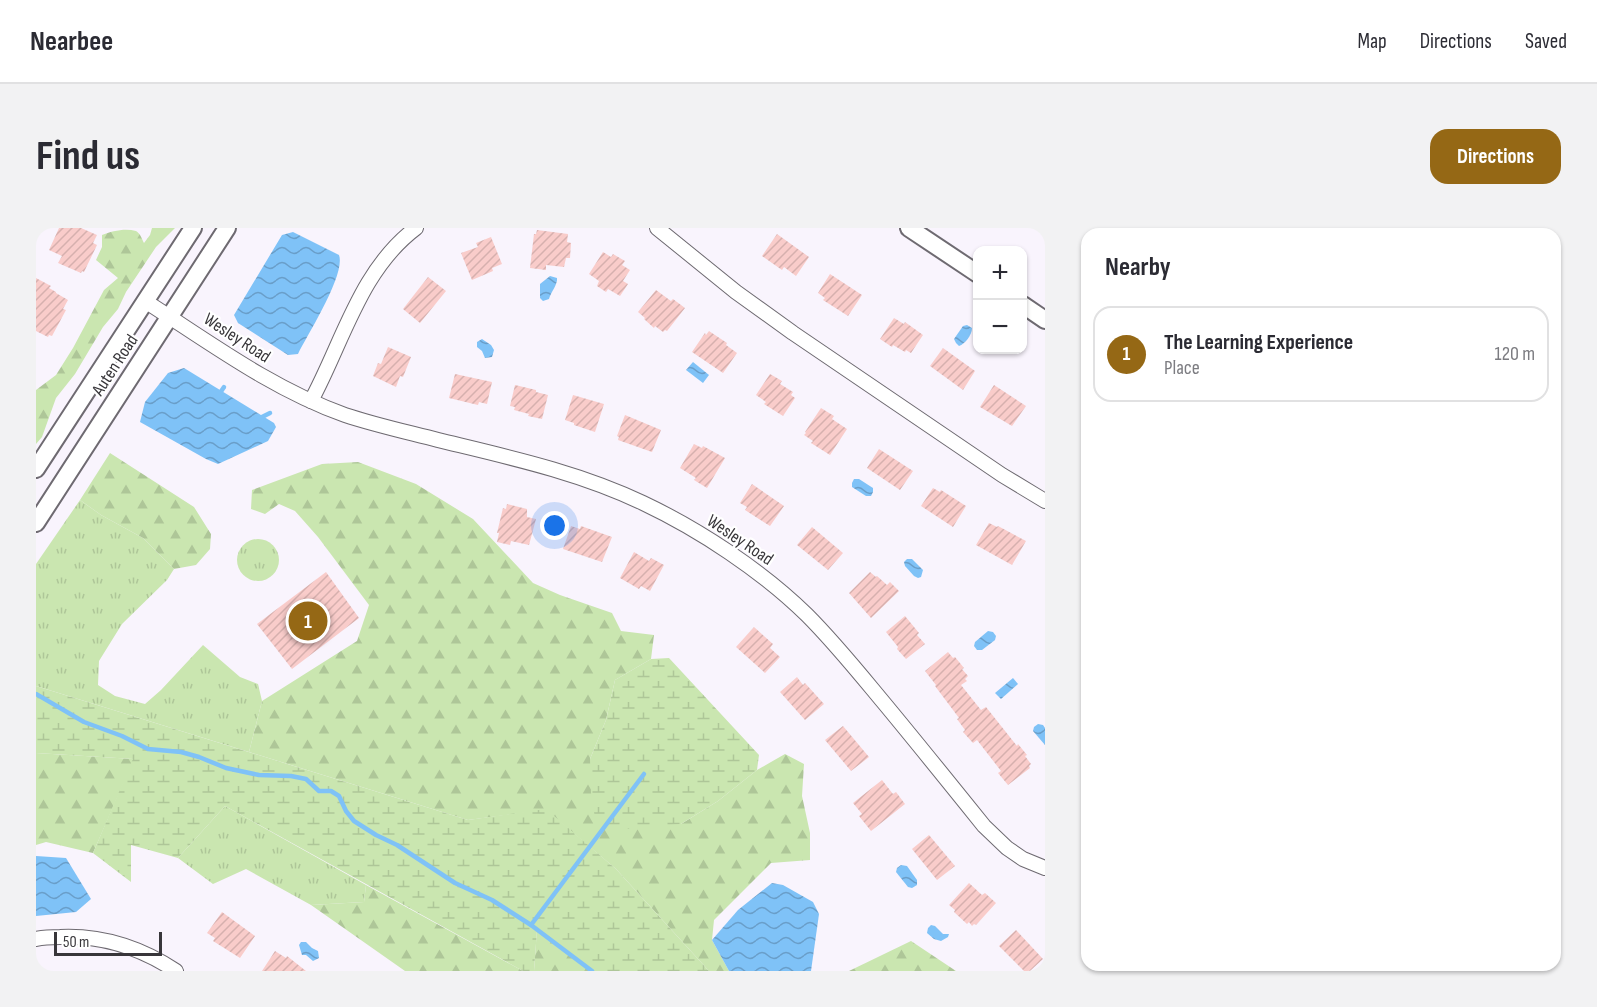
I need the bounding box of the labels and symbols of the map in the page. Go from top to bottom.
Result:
street label: Wesley Road [200,309,274,367]
street label: Auten Road [87,331,142,400]
street label: Wesley Road [703,510,777,570]
your location [540,511,569,540]
pin: 1 [288,598,328,644]
scale bar [54,929,162,956]

